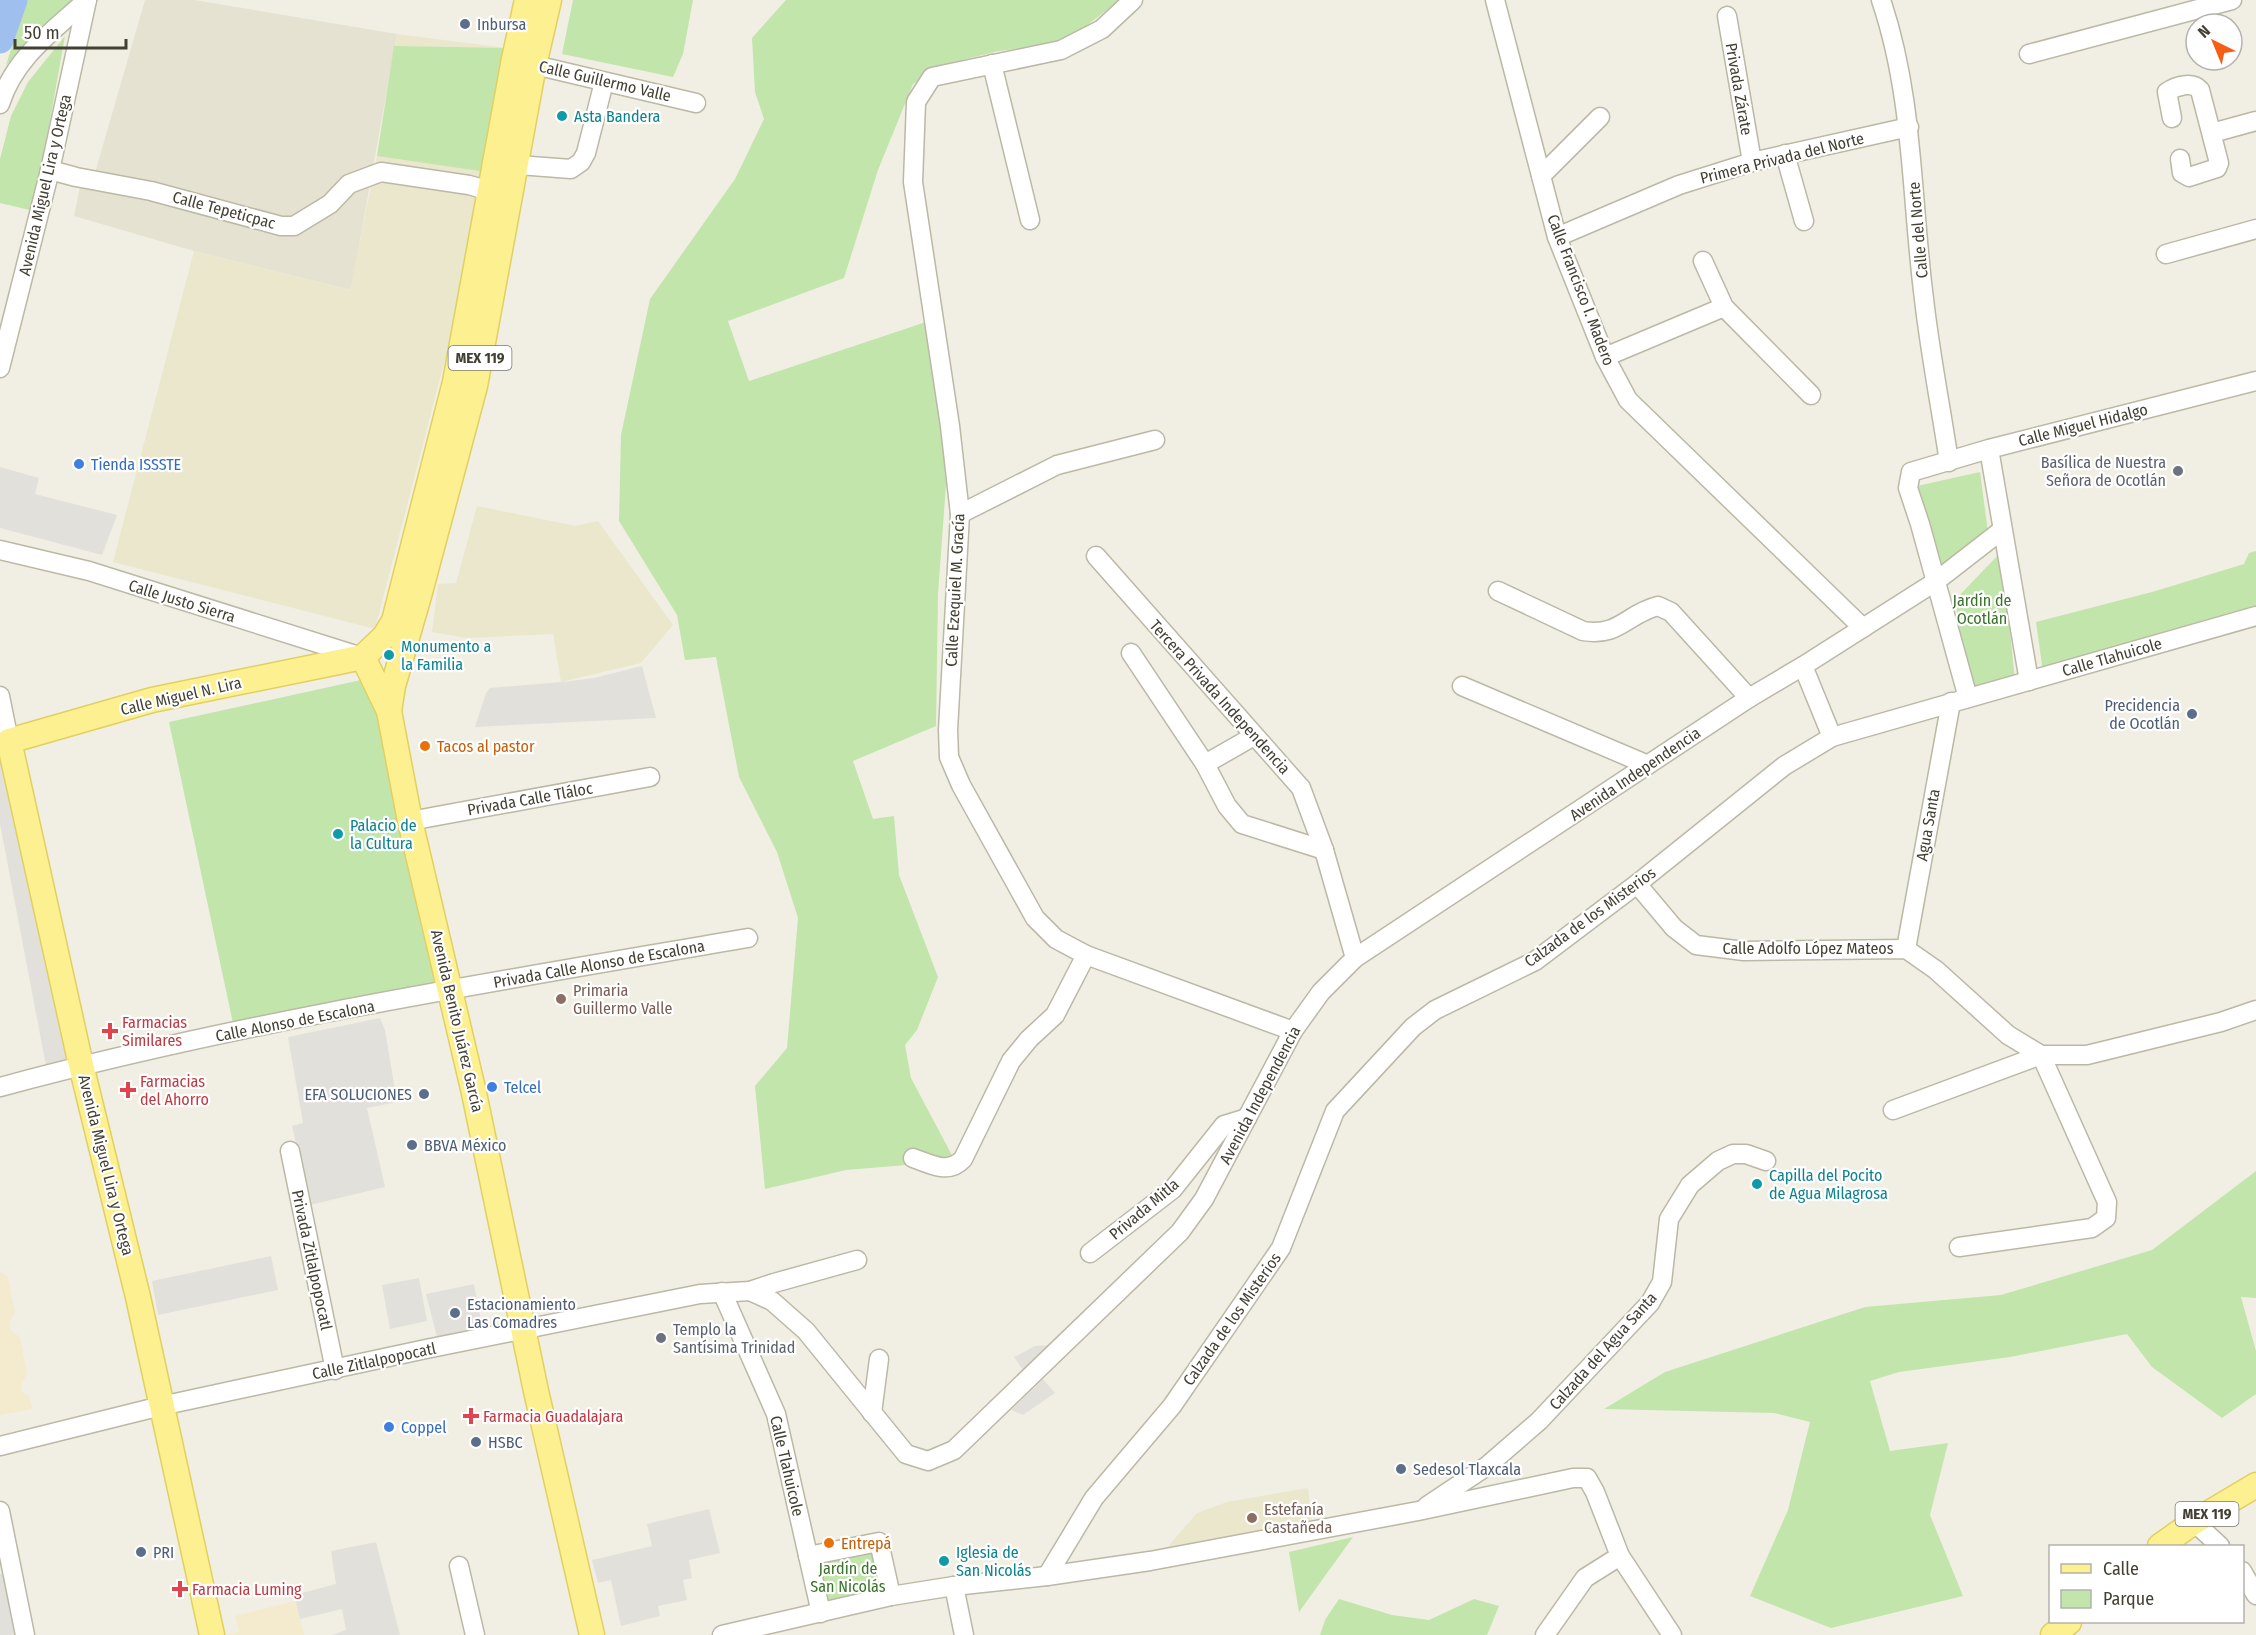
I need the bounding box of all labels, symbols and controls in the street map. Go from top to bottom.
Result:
scale bar [15,12,126,50]
north arrow [2184,12,2244,72]
place label: Inbursa [477,15,527,34]
marker: Inbursa [458,17,472,31]
text: N [2194,21,2214,42]
text: 50 m [24,22,60,44]
street label: Privada Zárate [1722,41,1756,137]
street label: Calle Guillermo Valle [537,57,673,105]
street label: Avenida Miguel Lira y Ortega [15,92,75,277]
place label: Asta Bandera [574,107,661,126]
marker: Asta Bandera [555,109,569,123]
street label: Primera Privada del Norte [1698,128,1866,188]
street label: Calle del Norte [1904,181,1932,279]
street label: Calle Tepeticpac [170,187,278,233]
street label: Calle Francisco I. Madero [1543,212,1619,368]
road number: MEX 119 [448,346,512,370]
street label: Calle Miguel Hidalgo [2016,400,2150,450]
place label: Basílica de Nuestra Señora de Ocotlán [2041,453,2166,490]
place label: Tienda ISSSTE [91,455,181,474]
marker: Tienda ISSSTE [72,457,86,471]
marker: Basílica de Nuestra Señora de Ocotlán [2171,464,2185,478]
street label: Calle Ezequiel M. Gracía [941,513,969,667]
street label: Calle Justo Sierra [126,576,238,626]
park label: Jardín de Ocotlán [1953,591,2011,628]
street label: Tercera Privada Independencia [1146,616,1294,778]
street label: Calle Tlahuicole [2060,634,2164,680]
place label: Monumento a la Familia [401,637,491,674]
marker: Monumento a la Familia [382,648,396,662]
street label: Calle Miguel N. Lira [119,673,244,719]
place label: Precidencia de Ocotlán [2104,696,2180,733]
marker: Precidencia de Ocotlán [2185,707,2199,721]
street label: Avenida Independencia [1566,723,1704,825]
place label: Tacos al pastor [437,737,535,756]
marker: Tacos al pastor [418,739,432,753]
street label: Privada Calle Tláloc [466,779,594,819]
street label: Agua Santa [1912,787,1944,863]
place label: Palacio de la Cultura [350,816,417,853]
marker: Palacio de la Cultura [331,827,345,841]
street label: Calzada de los Misterios [1521,863,1659,971]
street label: Avenida Benito Juárez García [427,928,487,1114]
street label: Privada Calle Alonso de Escalona [492,936,706,992]
street label: Calle Adolfo López Mateos [1722,939,1894,958]
place label: Primaria Guillermo Valle [573,981,672,1018]
marker: Primaria Guillermo Valle [554,992,568,1006]
street label: Calle Alonso de Escalona [214,996,376,1046]
place label: Farmacias Similares [122,1013,187,1050]
street label: Avenida Independencia [1216,1023,1305,1167]
marker: Farmacias Similares [103,1024,117,1038]
place label: Farmacias del Ahorro [140,1072,209,1109]
street label: Avenida Miguel Lira y Ortega [74,1073,138,1257]
place label: Telcel [504,1078,541,1097]
marker: Telcel [485,1080,499,1094]
marker: Farmacias del Ahorro [121,1083,135,1097]
place label: EFA SOLUCIONES [305,1085,412,1104]
marker: EFA SOLUCIONES [417,1087,431,1101]
place label: BBVA México [424,1136,507,1155]
marker: BBVA México [405,1138,419,1152]
place label: Capilla del Pocito de Agua Milagrosa [1769,1166,1888,1203]
street label: Privada Mitla [1105,1174,1183,1244]
marker: Capilla del Pocito de Agua Milagrosa [1750,1177,1764,1191]
street label: Privada Zitlalpopocatl [288,1188,336,1332]
street label: Calzada de los Misterios [1179,1249,1285,1389]
street label: Calzada del Agua Santa [1545,1288,1661,1414]
place label: Estacionamiento Las Comadres [467,1295,576,1332]
marker: Estacionamiento Las Comadres [448,1306,462,1320]
place label: Templo la Santísima Trinidad [673,1320,795,1357]
marker: Templo la Santísima Trinidad [654,1331,668,1345]
street label: Calle Zitlalpopocatl [310,1339,438,1383]
place label: Farmacia Guadalajara [483,1407,624,1426]
marker: Farmacia Guadalajara [464,1409,478,1423]
street label: Calle Tlahuicole [766,1414,808,1518]
place label: Coppel [401,1418,446,1437]
marker: Coppel [382,1420,396,1434]
place label: HSBC [488,1433,523,1452]
marker: HSBC [469,1435,483,1449]
place label: Sedesol Tlaxcala [1413,1460,1521,1479]
marker: Sedesol Tlaxcala [1394,1462,1408,1476]
place label: Estefanía Castañeda [1264,1500,1332,1537]
road number: MEX 119 [2176,1502,2238,1526]
marker: Estefanía Castañeda [1245,1511,1259,1525]
place label: Entrepá [841,1534,891,1553]
marker: Entrepá [822,1536,836,1550]
place label: PRI [153,1543,174,1562]
place label: Iglesia de San Nicolás [956,1543,1032,1580]
marker: PRI [134,1545,148,1559]
legend [2049,1545,2244,1623]
marker: Iglesia de San Nicolás [937,1554,951,1568]
text: Calle [2103,1558,2139,1580]
park label: Jardín de San Nicolás [810,1559,886,1596]
place label: Farmacia Luming [192,1580,302,1599]
marker: Farmacia Luming [173,1582,187,1596]
text: Parque [2103,1588,2154,1610]

